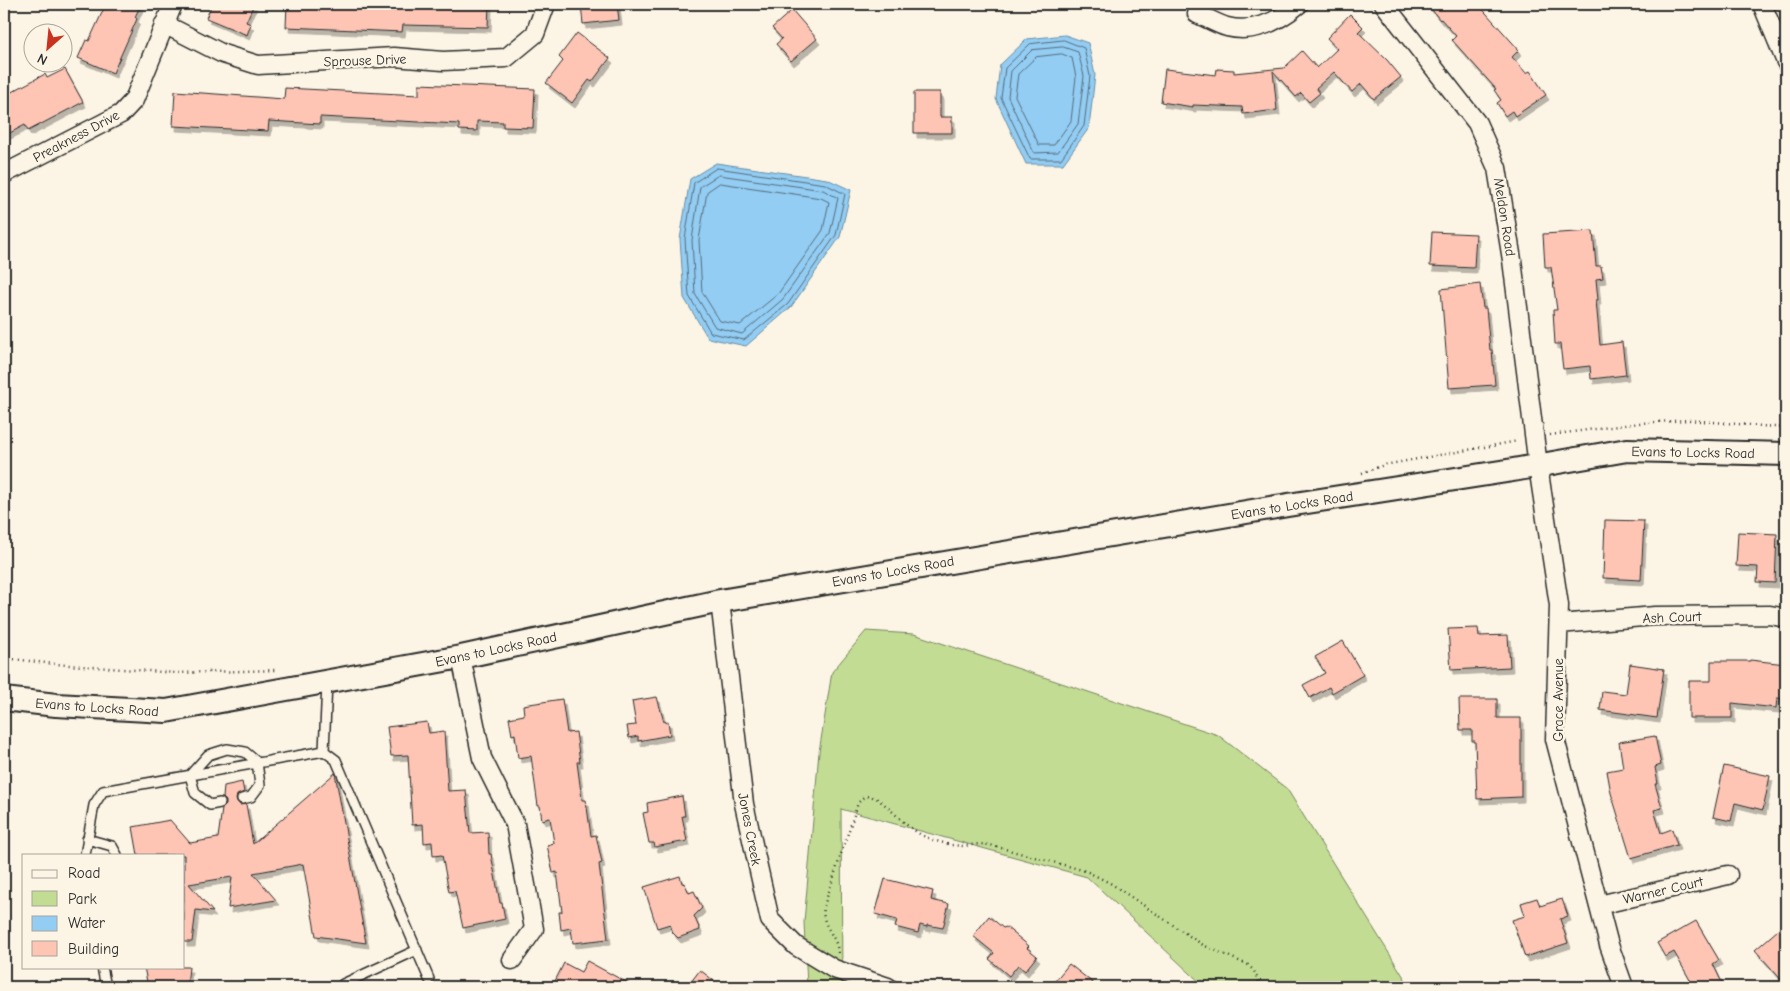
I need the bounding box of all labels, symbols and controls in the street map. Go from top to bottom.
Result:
north arrow [22,22,72,72]
text: N [34,49,50,69]
street label: Sprouse Drive [323,51,407,70]
street label: Preakness Drive [30,107,122,166]
street label: Meldon Road [1490,177,1519,258]
street label: Evans to Locks Road [1631,443,1755,462]
street label: Evans to Locks Road [1230,487,1354,524]
street label: Evans to Locks Road [831,552,955,591]
street label: Ash Court [1642,608,1703,627]
street label: Evans to Locks Road [434,628,558,671]
street label: Grace Avenue [1550,658,1567,742]
street label: Evans to Locks Road [35,695,159,720]
street label: Jones Creek [734,791,765,867]
legend [22,854,185,968]
text: Road [68,864,100,882]
street label: Warner Court [1621,873,1706,908]
text: Park [68,890,97,908]
text: Water [68,914,105,932]
text: Building [68,940,119,958]

